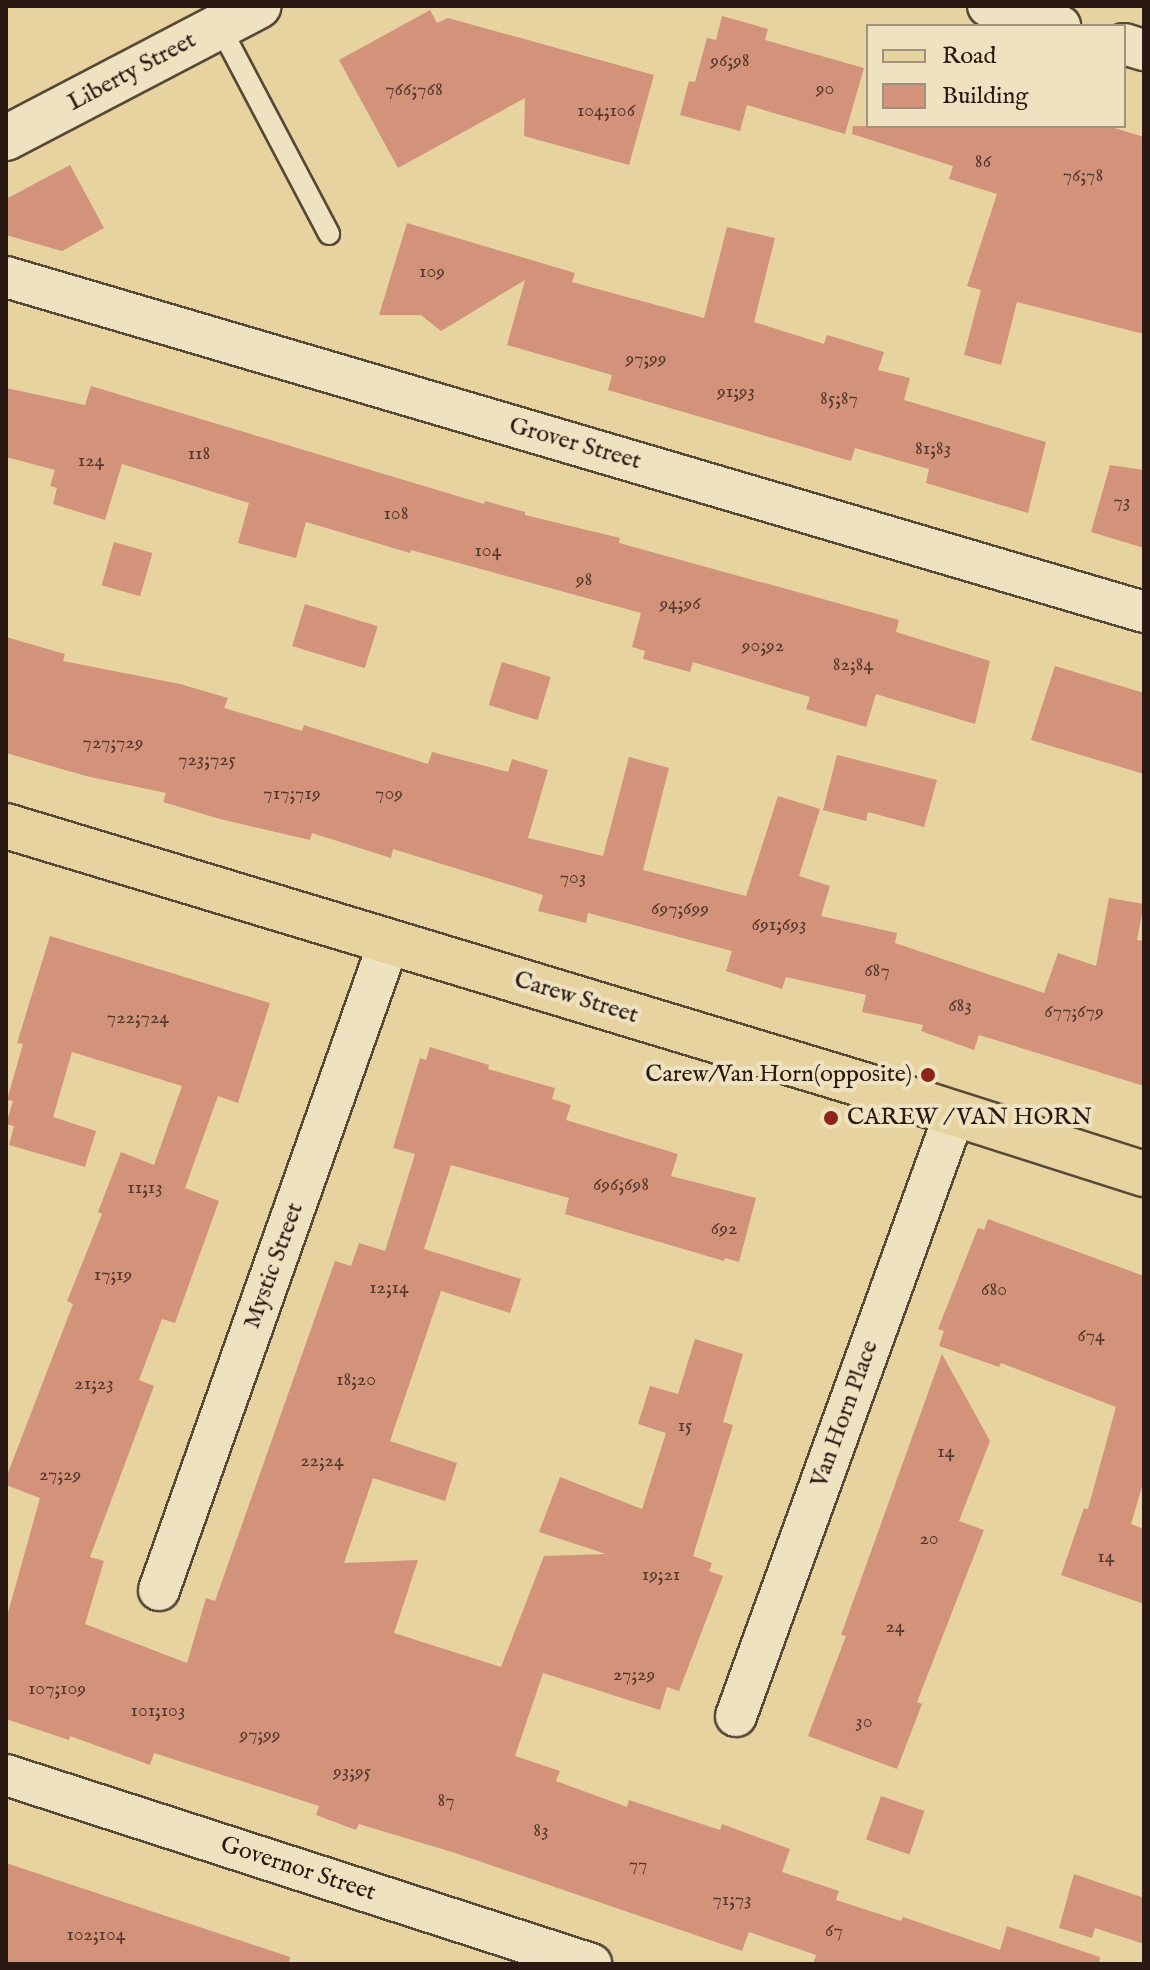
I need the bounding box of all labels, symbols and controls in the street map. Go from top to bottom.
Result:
legend [866,24,1126,128]
street label: Liberty Street [63,26,201,118]
text: Road [942,41,996,72]
house number: 96;98 [710,48,750,72]
house number: 90 [816,76,834,100]
house number: 766;768 [385,77,443,101]
text: Building [942,81,1028,112]
house number: 104;106 [577,98,635,122]
house number: 86 [975,149,991,173]
house number: 76;78 [1063,163,1103,187]
house number: 109 [419,259,445,283]
house number: 97;99 [625,346,667,370]
house number: 91;93 [717,379,755,403]
house number: 85;87 [820,386,858,410]
street label: Grover Street [506,411,644,477]
house number: 81;83 [915,436,951,460]
house number: 118 [188,441,210,465]
house number: 124 [78,448,104,472]
house number: 73 [1114,489,1130,513]
house number: 108 [383,501,409,525]
house number: 104 [475,538,501,562]
house number: 98 [576,567,592,591]
house number: 94;96 [659,591,701,615]
house number: 90;92 [742,633,784,657]
house number: 82;84 [833,652,873,676]
house number: 727;729 [83,730,143,754]
house number: 723;725 [178,747,236,771]
house number: 717;719 [263,781,321,805]
house number: 709 [375,781,403,805]
house number: 703 [560,865,586,889]
house number: 697;699 [651,896,709,920]
house number: 691;693 [752,912,806,936]
house number: 687 [864,958,890,982]
street label: Carew Street [511,966,641,1030]
house number: 683 [948,993,972,1017]
house number: 677;679 [1044,999,1104,1023]
house number: 722;724 [107,1005,169,1029]
place label: Carew/Van Horn(opposite) [645,1061,912,1089]
marker: Carew/Van Horn(opposite) [919,1066,937,1084]
place label: CAREW / VAN HORN [847,1104,1092,1132]
marker: CAREW / VAN HORN [822,1109,840,1127]
house number: 696;698 [593,1172,649,1196]
house number: 11;13 [127,1175,163,1199]
street label: Mystic Street [238,1199,310,1333]
house number: 692 [711,1216,737,1240]
house number: 17;19 [94,1262,132,1286]
house number: 12;14 [369,1275,409,1299]
house number: 680 [981,1277,1007,1301]
house number: 674 [1077,1323,1105,1347]
street label: Van Horn Place [805,1336,885,1492]
house number: 18;20 [336,1367,376,1391]
house number: 21;23 [74,1371,114,1395]
house number: 15 [678,1413,692,1437]
house number: 14 [937,1439,955,1463]
house number: 22;24 [300,1448,344,1472]
house number: 27;29 [39,1462,81,1486]
house number: 20 [919,1526,939,1550]
house number: 14 [1097,1544,1115,1568]
house number: 19;21 [642,1562,680,1586]
house number: 24 [885,1614,905,1638]
house number: 27;29 [613,1662,655,1686]
house number: 107;109 [28,1676,86,1700]
house number: 101;103 [131,1698,185,1722]
house number: 30 [855,1709,873,1733]
house number: 97;99 [239,1722,281,1746]
house number: 93;95 [333,1759,371,1783]
house number: 87 [437,1788,455,1812]
house number: 83 [533,1818,549,1842]
street label: Governor Street [217,1830,379,1908]
house number: 77 [629,1852,647,1876]
house number: 71;73 [712,1887,752,1911]
house number: 67 [825,1918,843,1942]
house number: 102;104 [66,1922,126,1946]

